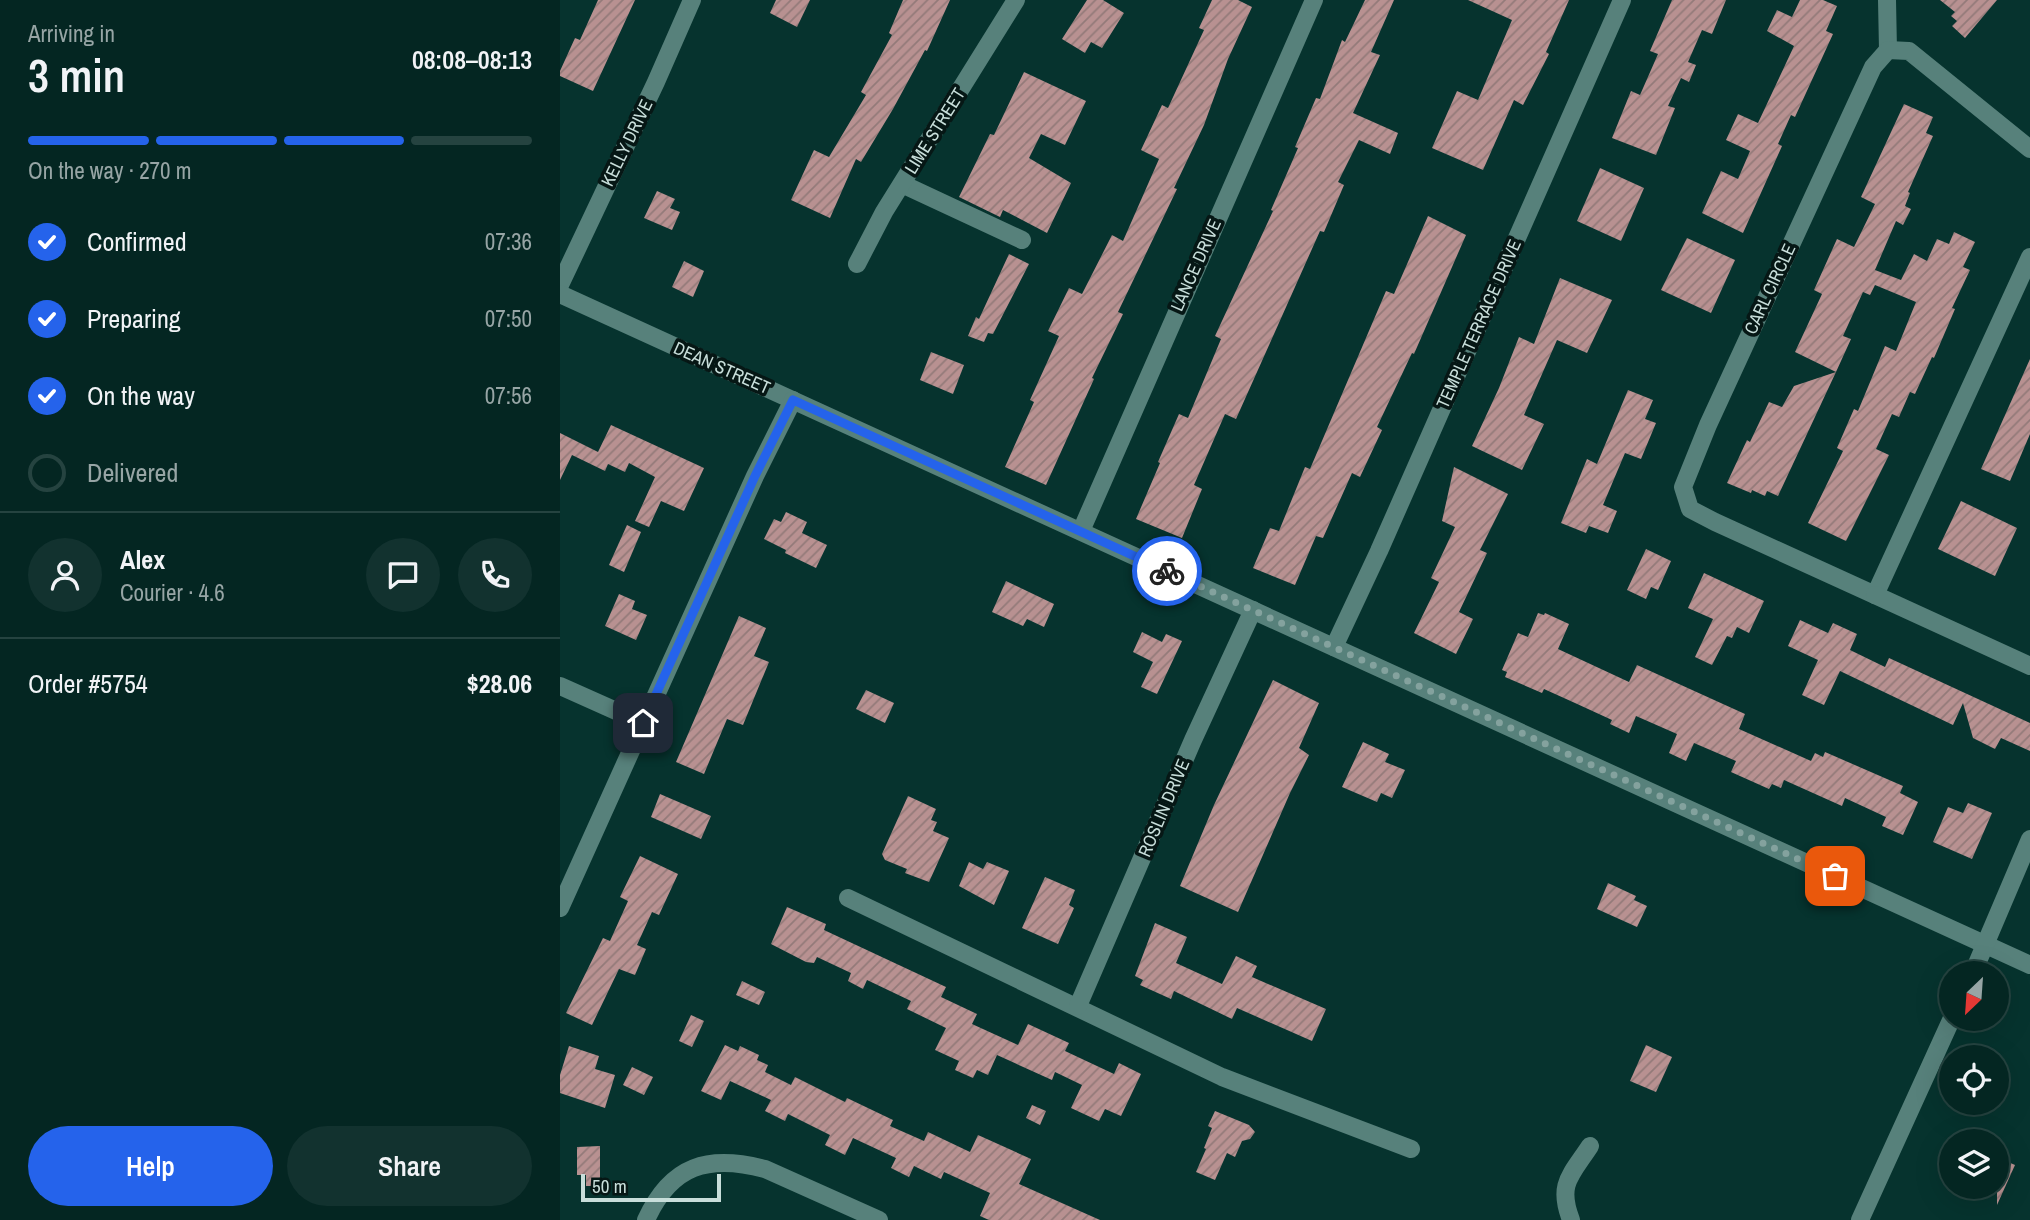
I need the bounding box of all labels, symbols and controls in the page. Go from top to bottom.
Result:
text: Arriving in [28,18,115,49]
text: 08:08–08:13 [412,42,532,77]
text: 3 min [28,44,125,106]
street label: LIME STREET [898,83,971,178]
street label: KELLY DRIVE [595,95,658,190]
text: On the way · 270 m [28,155,192,186]
street label: LANCE DRIVE [1164,215,1227,315]
icon: check [28,223,66,261]
text: Confirmed [87,224,187,259]
text: 07:36 [485,226,532,257]
street label: TEMPLE TERRACE DRIVE [1430,235,1527,412]
street label: CARL CIRCLE [1738,240,1801,338]
icon: check [28,300,66,338]
text: Preparing [87,301,181,336]
text: 07:50 [485,303,532,334]
street label: DEAN STREET [670,335,774,400]
icon: check [28,377,66,415]
text: On the way [87,378,195,413]
text: 07:56 [485,380,532,411]
text: Delivered [87,455,178,490]
courier [1132,536,1202,606]
button: person [28,538,102,612]
button: chat [366,538,440,612]
button: phone [458,538,532,612]
text: Alex [120,542,165,577]
icon: bike [1148,552,1186,590]
text: Courier · 4.6 [120,577,225,608]
text: Order #5754 [28,666,148,701]
text: $28.06 [467,666,532,701]
pin [613,693,673,753]
icon: home [624,704,662,742]
street label: ROSLIN DRIVE [1132,755,1195,861]
pin [1805,846,1865,906]
icon: bag [1816,857,1854,895]
north arrow [1939,961,2009,1031]
map controls [1939,961,2009,1199]
button: locate [1939,1045,2009,1115]
button: Help [28,1126,273,1206]
button: Share [287,1126,532,1206]
button: layers [1939,1129,2009,1199]
scale bar [581,1171,721,1203]
text: 50 m [592,1173,627,1199]

